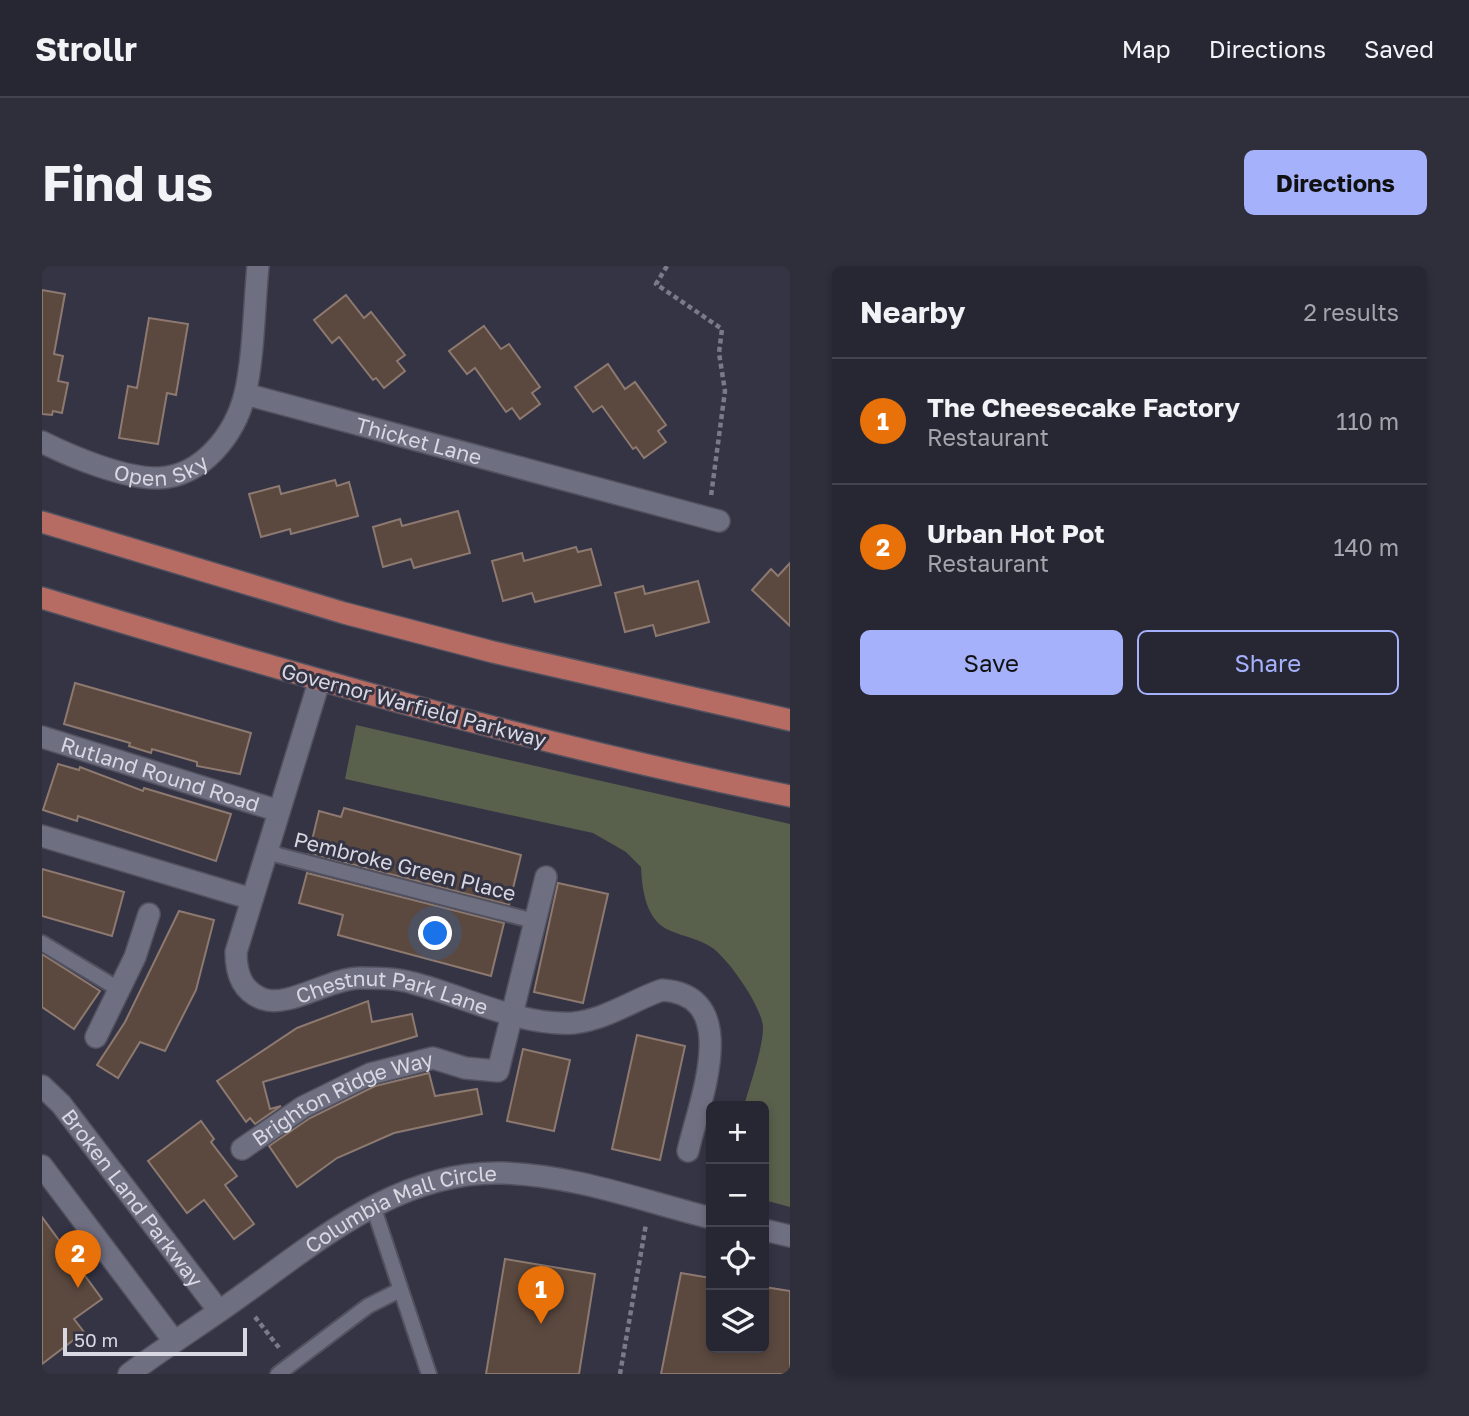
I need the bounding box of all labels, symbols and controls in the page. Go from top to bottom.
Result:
text: Strollr [35,29,137,68]
text: Map [1122,34,1171,63]
text: Directions [1209,34,1326,63]
text: Saved [1364,34,1434,63]
button: Directions [1244,150,1427,215]
text: Find us [42,153,213,212]
text: Nearby [860,294,965,330]
text: 2 results [1303,298,1399,326]
text: The Cheesecake Factory [927,392,1240,423]
text: 1 [877,407,889,435]
text: 110 m [1336,407,1399,435]
street label: Thicket Lane [353,411,485,470]
text: Restaurant [927,423,1049,451]
street label: Open Sky [111,449,213,491]
text: Urban Hot Pot [927,518,1105,549]
text: 2 [876,533,890,561]
text: 140 m [1333,533,1399,561]
text: Restaurant [927,549,1049,577]
button: Save [860,630,1123,695]
button: Share [1137,630,1399,695]
street label: Governor Warfield Parkway [279,657,549,753]
street label: Rutland Round Road [58,731,263,817]
street label: Pembroke Green Place [291,826,519,906]
your location [418,916,452,950]
street label: Chestnut Park Lane [292,965,492,1020]
street label: Brighton Ridge Way [247,1045,436,1151]
map controls [706,1101,769,1353]
button: + [706,1101,769,1164]
street label: Broken Land Parkway [56,1103,209,1292]
street label: Columbia Mall Circle [300,1160,497,1259]
button: − [706,1164,769,1227]
button: locate [706,1227,769,1290]
pin: 2 [55,1230,101,1288]
pin: 1 [518,1266,564,1324]
button: layers [706,1290,769,1353]
scale bar [63,1325,247,1357]
text: 50 m [74,1328,118,1351]

